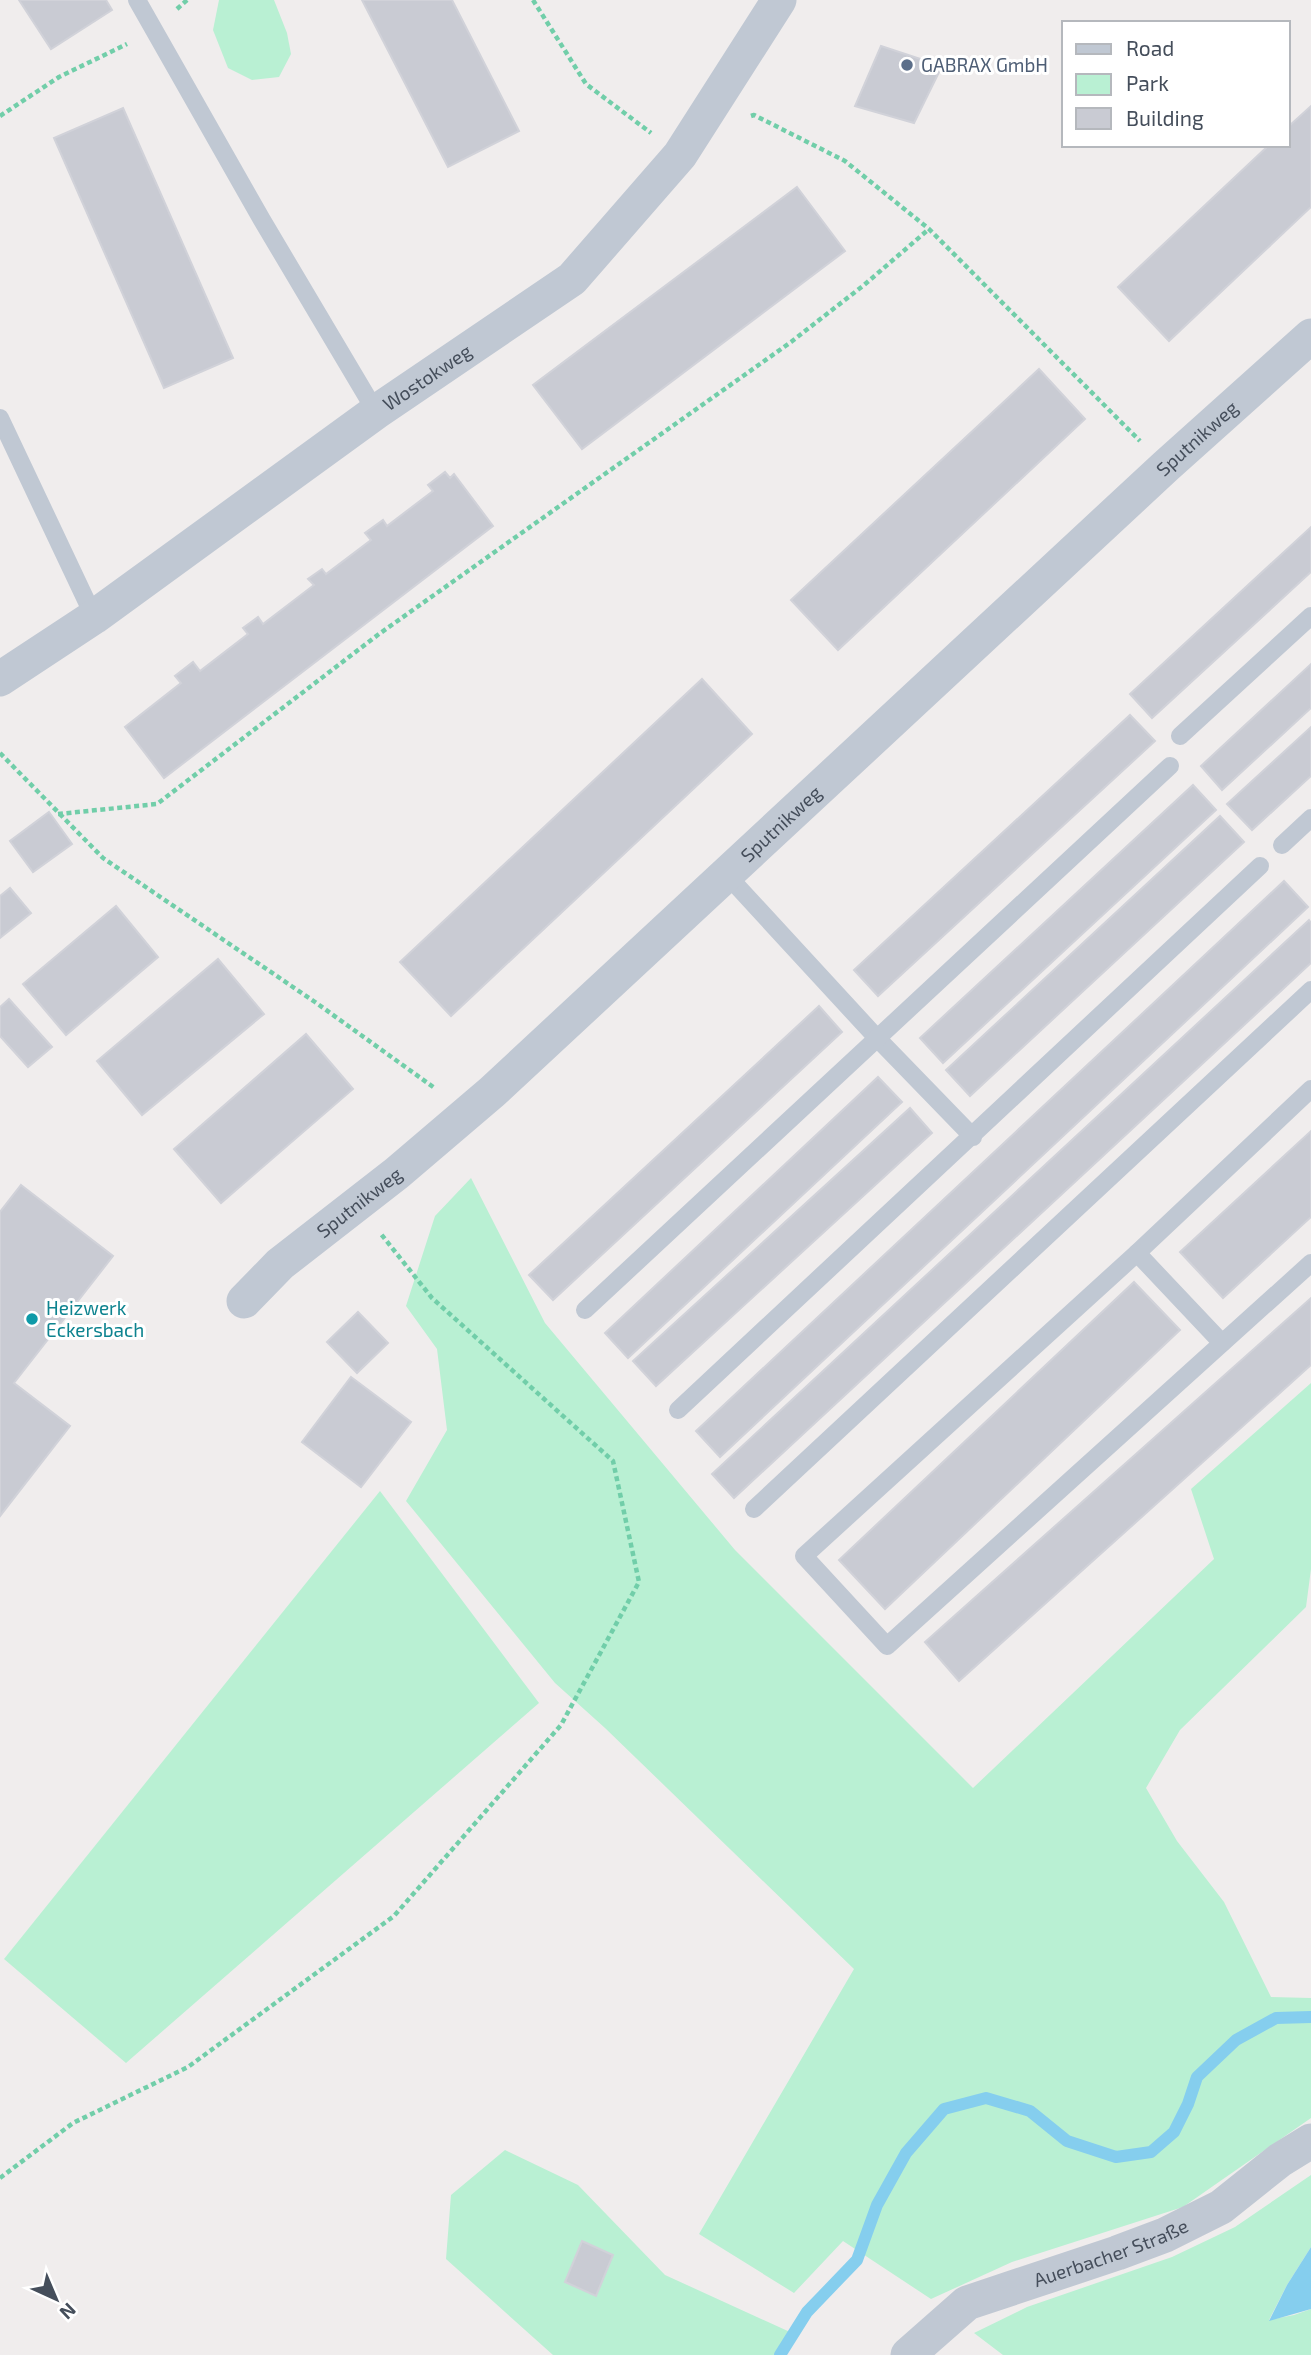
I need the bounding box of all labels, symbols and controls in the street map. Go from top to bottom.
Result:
legend [1062,21,1290,147]
text: Road [1126,35,1174,60]
place label: GABRAX GmbH [921,53,1048,76]
marker: GABRAX GmbH [899,57,915,73]
text: Park [1126,70,1169,95]
text: Building [1126,105,1204,130]
street label: Wostokweg [378,338,476,415]
street label: Sputnikweg [1151,395,1242,480]
street label: Sputnikweg [736,780,826,866]
street label: Sputnikweg [312,1161,406,1242]
place label: Heizwerk Eckersbach [46,1296,144,1341]
marker: Heizwerk Eckersbach [24,1311,40,1327]
street label: Auerbacher Straße [1031,2213,1192,2291]
north arrow [21,2264,91,2334]
text: N [55,2299,81,2325]

